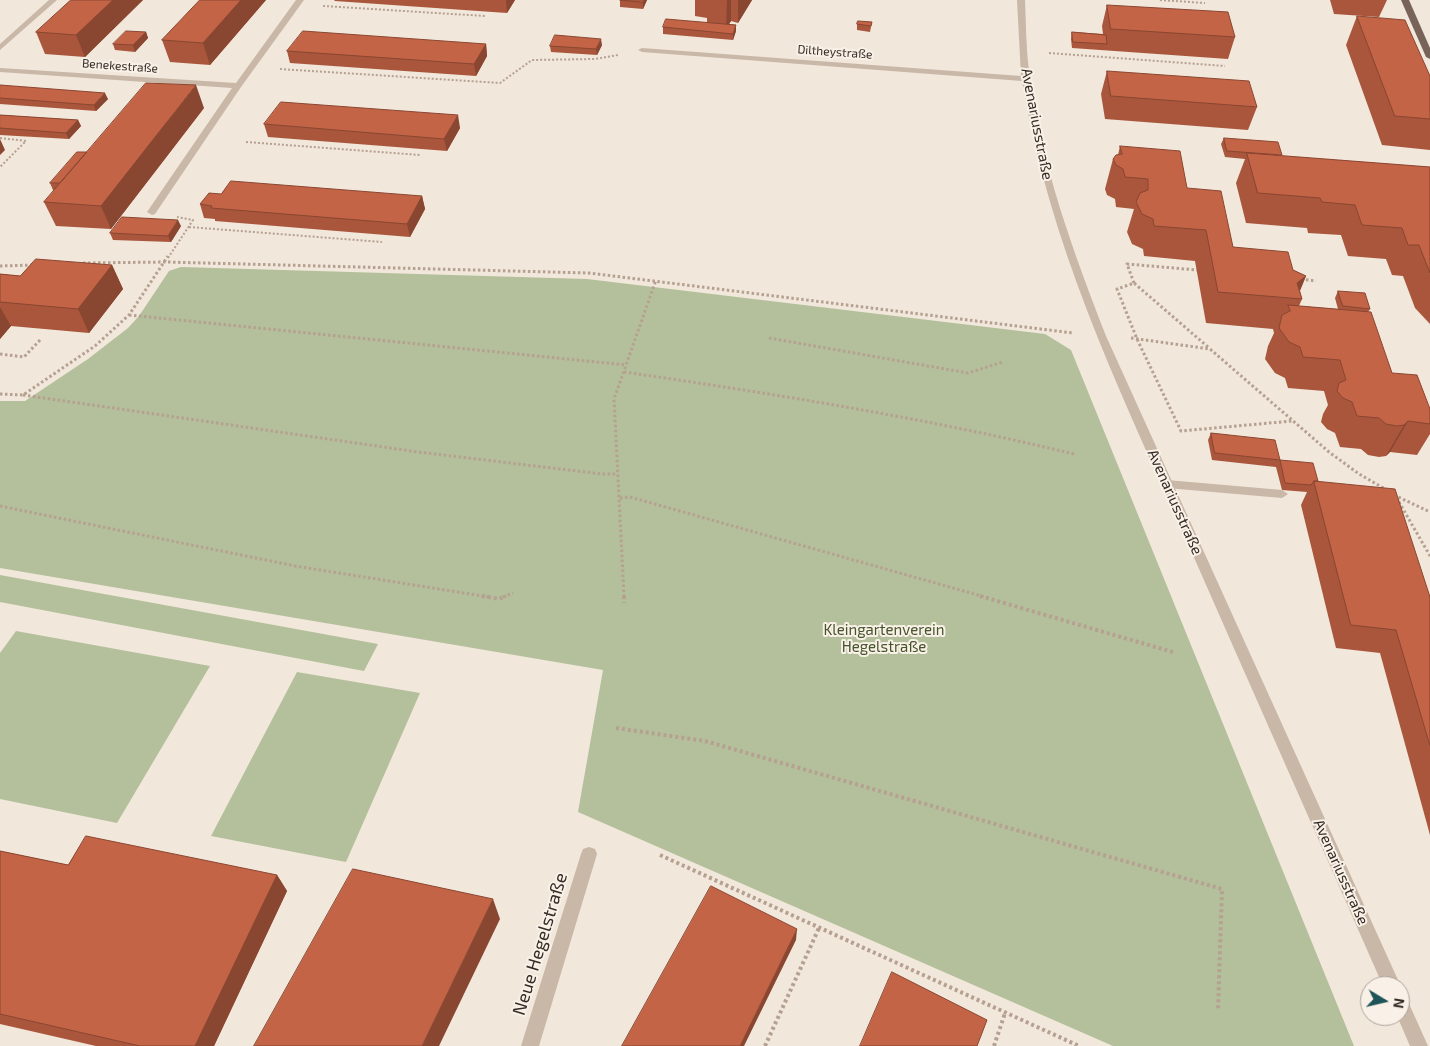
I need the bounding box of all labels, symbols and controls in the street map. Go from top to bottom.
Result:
street label: Diltheystraße [797,42,873,62]
street label: Benekestraße [81,56,159,76]
street label: Avenariusstraße [1017,67,1057,181]
street label: Avenariusstraße [1144,446,1206,558]
park label: Kleingartenverein Hegelstraße [823,621,945,656]
street label: Avenariusstraße [1310,816,1372,928]
street label: Neue Hegelstraße [508,870,572,1018]
north arrow [1360,976,1410,1026]
text: N [1390,997,1409,1010]

